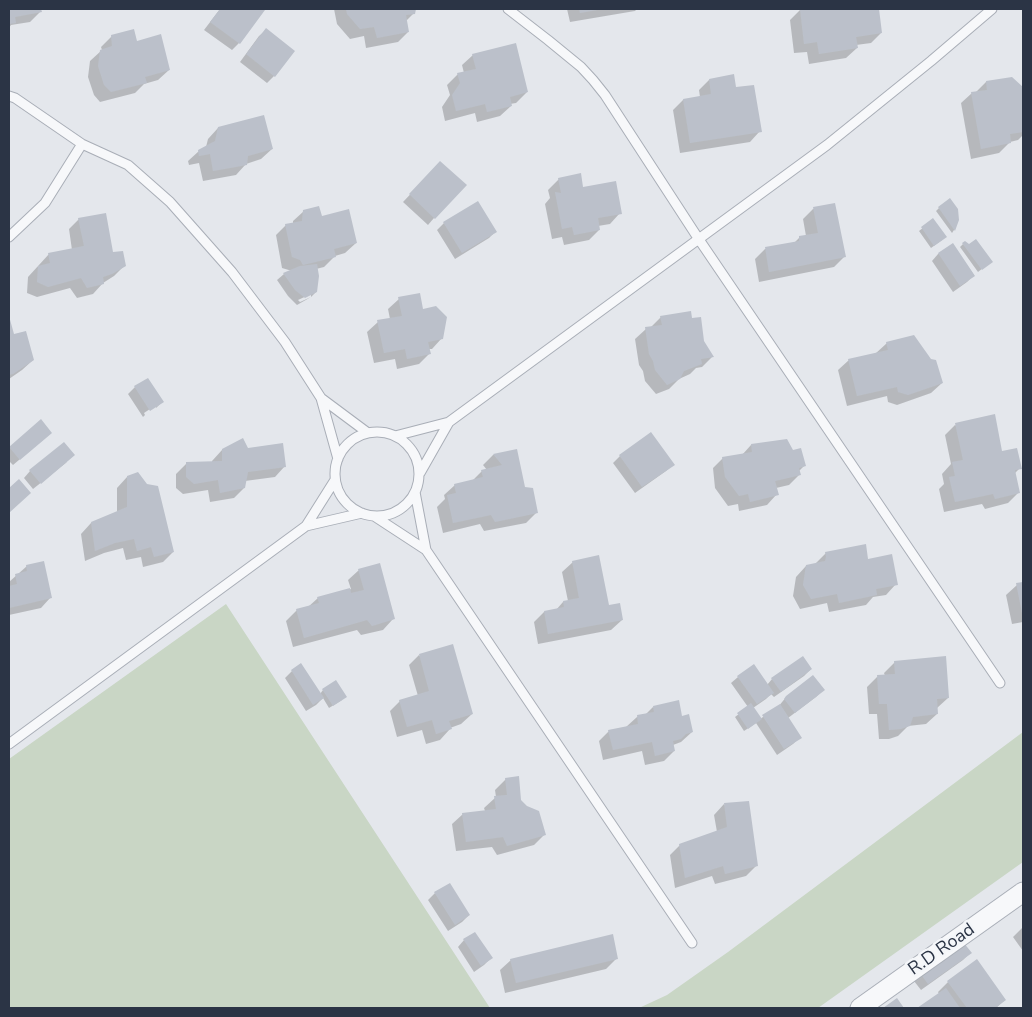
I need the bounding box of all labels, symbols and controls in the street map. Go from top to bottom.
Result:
street label: R.D Road [905,919,979,981]

